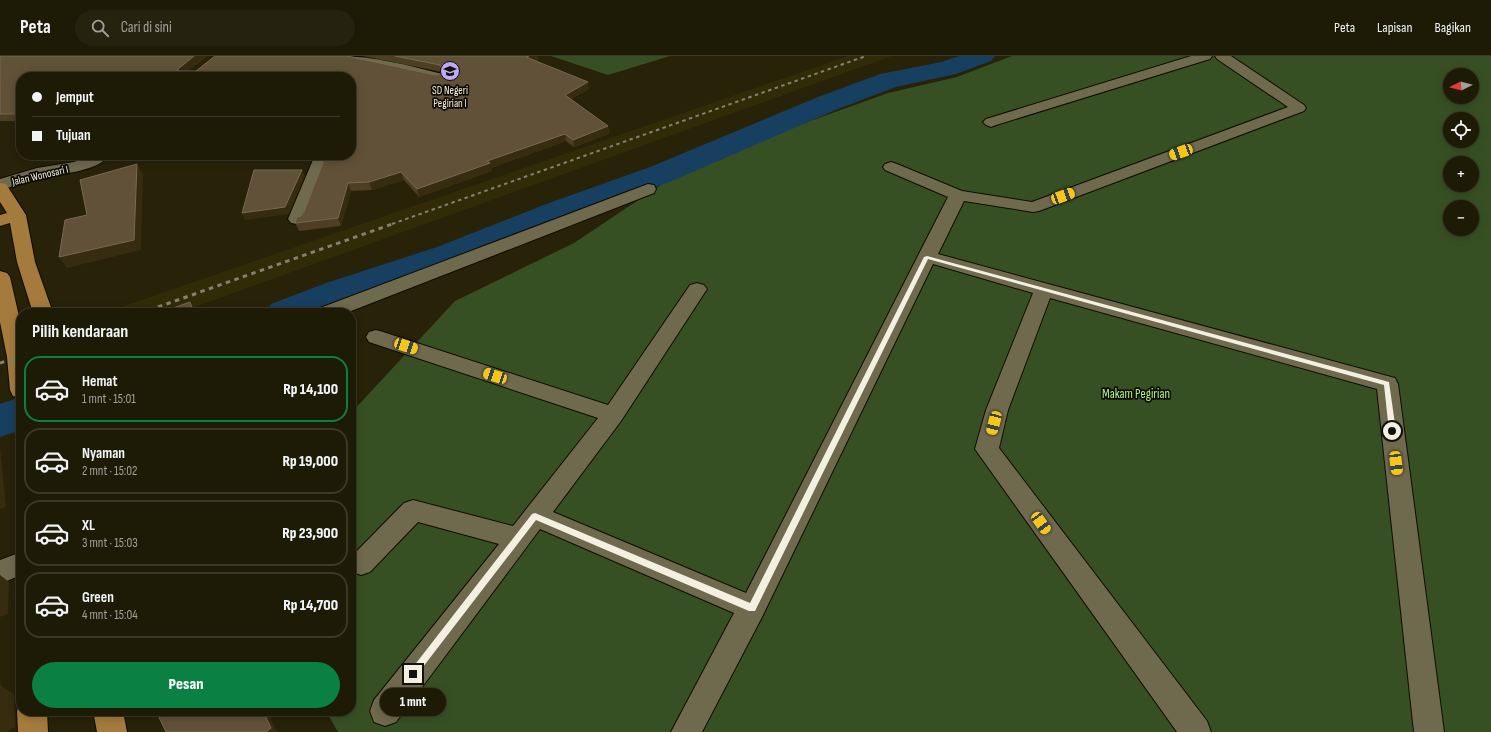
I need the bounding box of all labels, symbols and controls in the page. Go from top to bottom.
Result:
search box [75,10,355,46]
text: Peta [20,16,51,39]
icon: search [89,17,111,39]
text: Cari di sini [121,18,172,37]
text: Peta [1334,19,1355,36]
text: Lapisan [1377,19,1412,36]
text: Bagikan [1434,19,1471,36]
school or university icon: SD Negeri Pegirian I [439,60,461,82]
north arrow [1443,68,1479,104]
map controls [1443,68,1479,236]
place label: SD Negeri Pegirian I [432,84,468,110]
text: Jemput [56,88,94,107]
button: locate [1443,112,1479,148]
text: Tujuan [56,126,91,145]
car [1168,142,1194,162]
button: + [1443,156,1479,192]
street label: Jalan Wonosari I [10,163,70,188]
car [1050,186,1076,206]
button: − [1443,200,1479,236]
text: Pilih kendaraan [32,321,128,342]
car [393,337,419,355]
car [482,367,508,385]
icon: car [34,371,70,407]
text: Hemat [82,372,117,391]
text: Rp 14,100 [283,380,338,399]
park label: Makam Pegirian [1102,386,1170,402]
text: 1 mnt · 15:01 [82,391,136,407]
car [985,410,1003,436]
route start [1383,422,1401,440]
icon: car [34,443,70,479]
text: Nyaman [82,444,125,463]
car [1389,450,1403,476]
text: Rp 19,000 [282,452,338,471]
text: 2 mnt · 15:02 [82,463,137,479]
car [1029,510,1053,536]
icon: car [34,515,70,551]
text: XL [82,516,95,535]
text: Rp 23,900 [282,524,338,543]
text: 3 mnt · 15:03 [82,535,138,551]
icon: car [34,587,70,623]
text: Green [82,588,114,607]
text: Rp 14,700 [283,596,338,615]
text: 4 mnt · 15:04 [82,607,138,623]
button: Pesan [32,662,340,708]
route end [404,665,422,683]
callout: 1 mnt [380,688,446,716]
text: 1 mnt [400,694,426,710]

